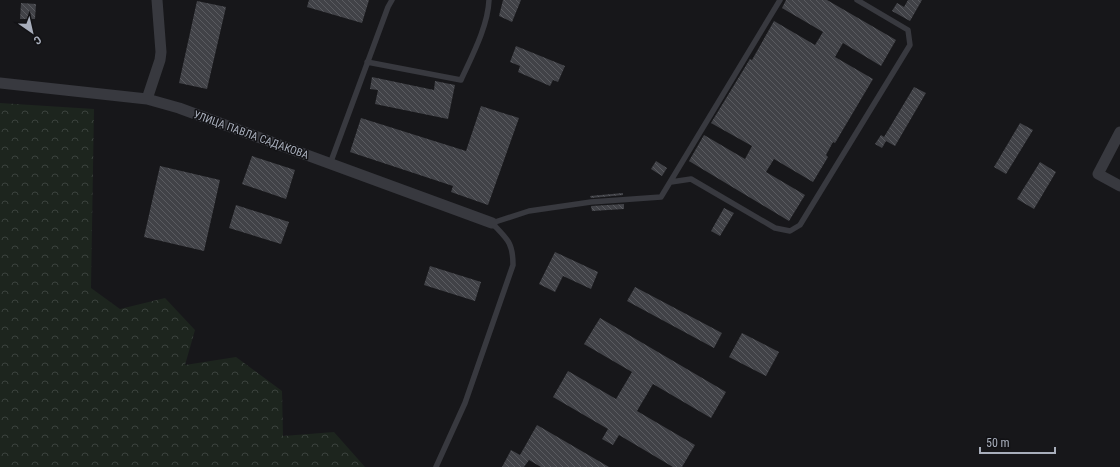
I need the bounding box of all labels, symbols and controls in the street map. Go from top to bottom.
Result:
north arrow [12,12,52,52]
text: С [31,33,44,47]
street label: УЛИЦА ПАВЛА САДАКОВА [192,108,311,162]
scale bar [980,429,1055,455]
text: 50 m [986,436,1010,450]

